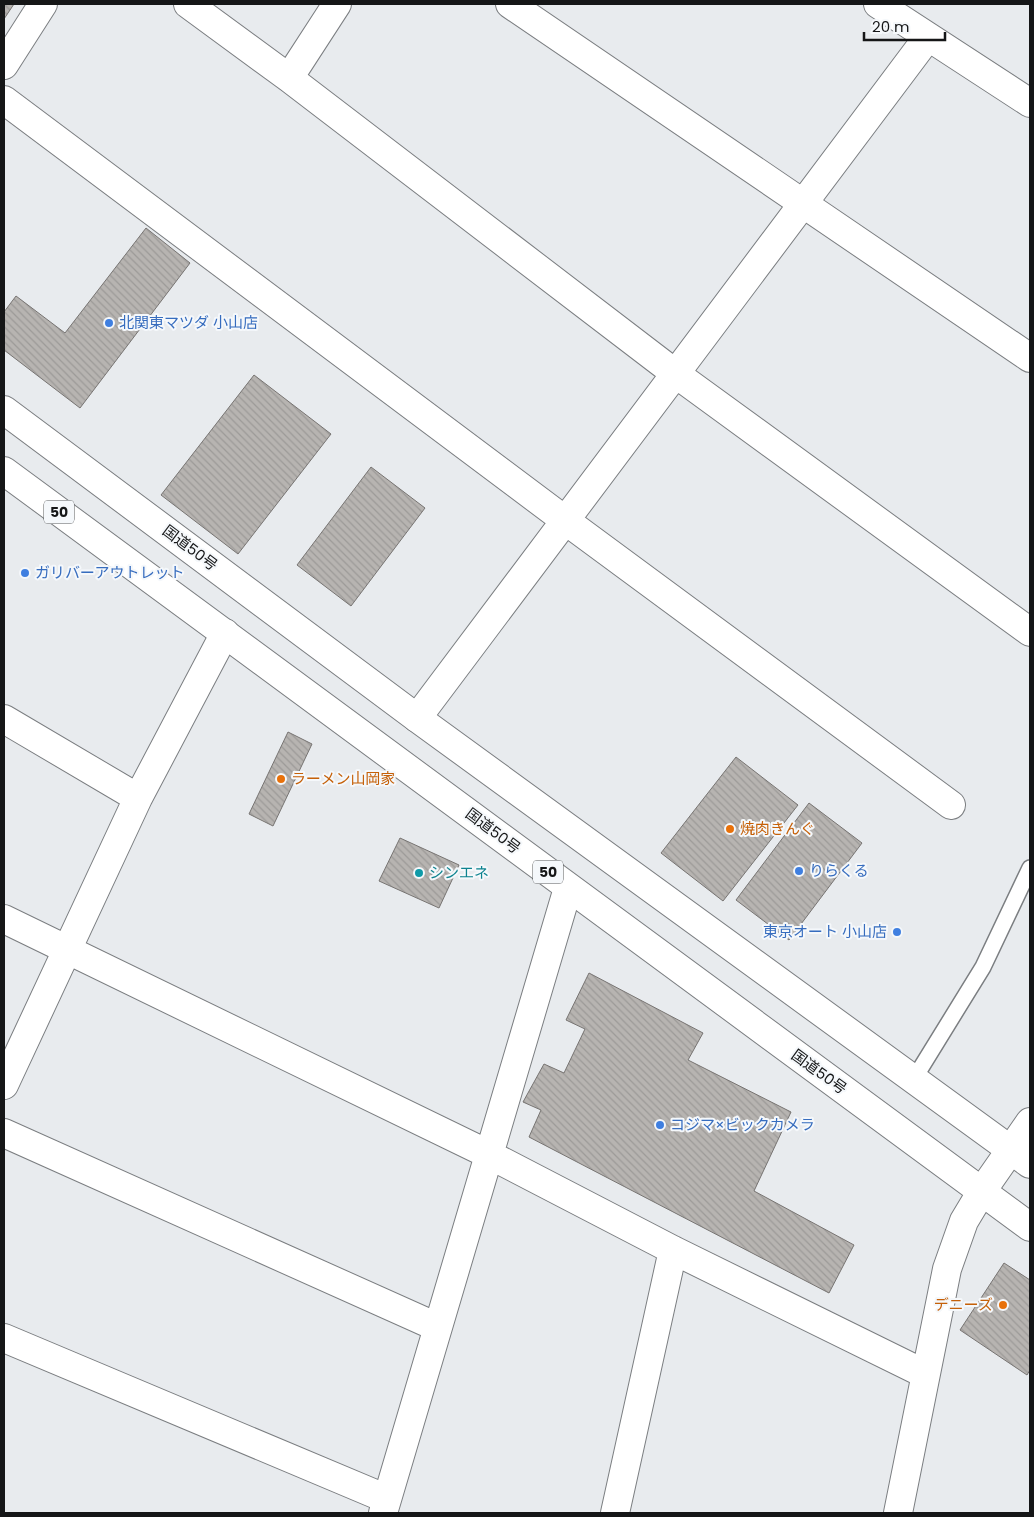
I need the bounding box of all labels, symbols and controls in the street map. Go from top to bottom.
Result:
scale bar [864,10,945,42]
text: 20 m [872,16,910,37]
place label: 北関東マツダ 小山店 [119,312,258,333]
marker: 北関東マツダ 小山店 [103,317,115,329]
road number: 50 [44,501,74,524]
street label: 国道50号 [158,520,222,575]
place label: ガリバーアウトレット [35,562,184,583]
marker: ガリバーアウトレット [19,567,31,579]
place label: ラーメン山岡家 [291,768,395,789]
marker: ラーメン山岡家 [275,773,287,785]
street label: 国道50号 [461,803,525,858]
place label: 焼肉きんぐ [740,818,815,839]
marker: 焼肉きんぐ [724,823,736,835]
road number: 50 [533,860,563,884]
place label: りらくる [809,860,869,881]
place label: シンエネ [429,862,489,883]
marker: りらくる [793,865,805,877]
marker: シンエネ [413,867,425,879]
place label: 東京オート 小山店 [763,921,887,942]
marker: 東京オート 小山店 [891,926,903,938]
street label: 国道50号 [787,1044,851,1099]
place label: コジマ×ビックカメラ [670,1114,815,1135]
marker: コジマ×ビックカメラ [654,1119,666,1131]
place label: デニーズ [934,1294,993,1315]
marker: デニーズ [997,1299,1009,1311]

